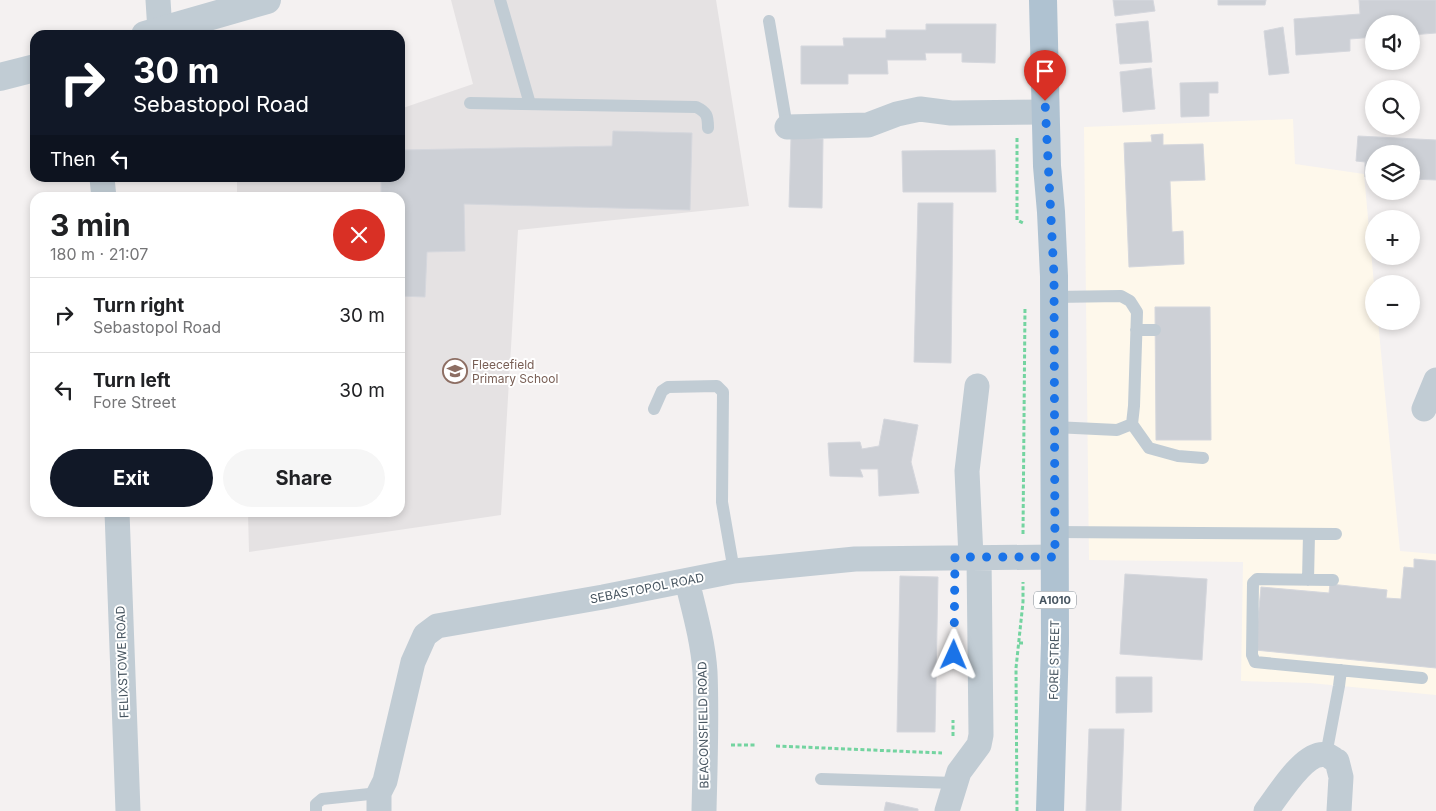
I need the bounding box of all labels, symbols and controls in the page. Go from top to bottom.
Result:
map controls [1365,15,1420,330]
button: sound [1365,15,1420,70]
text: 30 m [133,49,219,91]
icon: right [50,50,115,115]
pin [1024,50,1066,101]
icon: arrive [1031,57,1059,85]
button: search [1365,80,1420,135]
text: Sebastopol Road [133,91,309,117]
icon: left [106,145,134,173]
button: layers [1365,145,1420,200]
text: Then [50,148,96,171]
text: 3 min [50,207,131,243]
button: close [333,209,385,261]
button: + [1365,210,1420,265]
text: 180 m · 21:07 [50,244,148,264]
button: − [1365,275,1420,330]
text: Turn right [93,294,184,317]
icon: right [50,301,78,329]
text: 30 m [339,304,385,327]
text: Sebastopol Road [93,317,221,337]
place label: Fleecefield Primary School [472,357,558,386]
school or university icon: Fleecefield Primary School [442,358,468,384]
text: Turn left [93,369,171,392]
icon: left [50,376,78,404]
text: 30 m [339,379,385,402]
text: Fore Street [93,392,176,412]
button: Exit [50,449,213,507]
button: Share [223,449,385,507]
street label: SEBASTOPOL ROAD [589,570,705,606]
road number: A1010 [1034,592,1076,608]
street label: FELIXSTOWE ROAD [113,606,131,718]
street label: FORE STREET [1046,620,1062,700]
position arrow [927,628,979,680]
street label: BEACONSFIELD ROAD [694,661,712,789]

